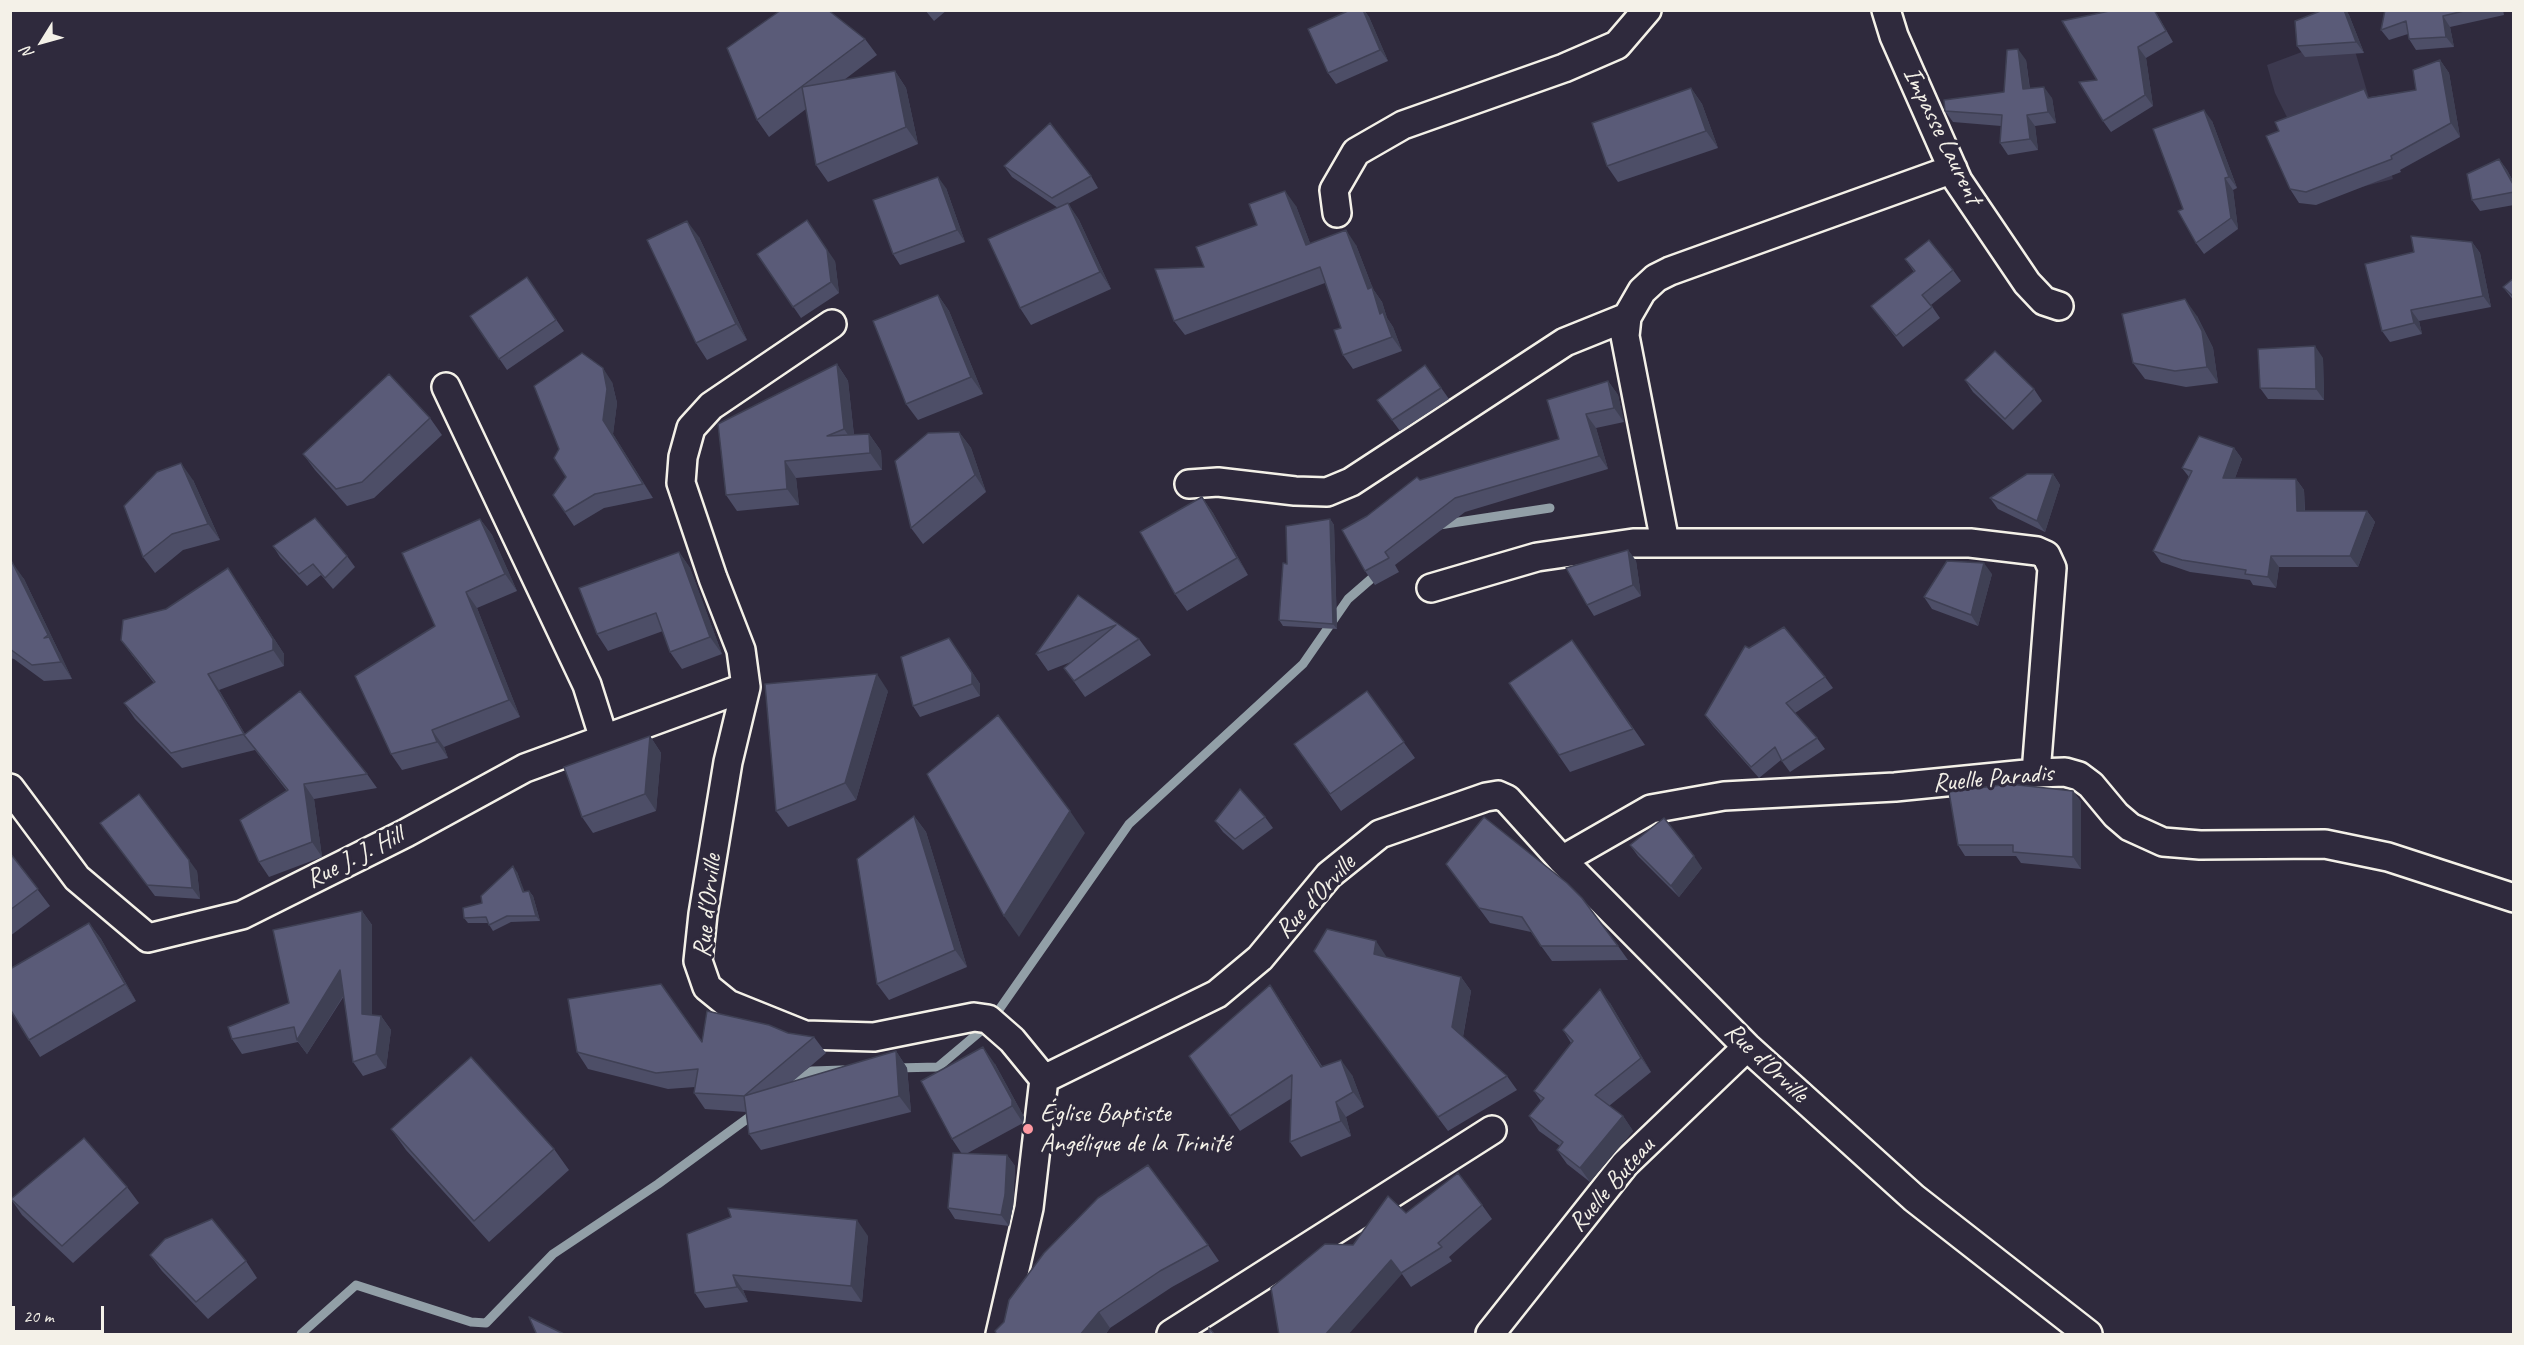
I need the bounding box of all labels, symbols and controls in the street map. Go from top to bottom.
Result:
north arrow [12,12,72,72]
text: N [17,43,39,63]
street label: Impasse Laurent [1895,62,1989,210]
street label: Ruelle Paradis [1931,758,2055,800]
street label: Rue J. J. Hill [301,820,409,896]
street label: Rue d'Orville [1269,848,1363,946]
street label: Rue d'Orville [687,853,729,959]
street label: Rue d'Orville [1717,1016,1815,1110]
place label: Église Baptiste Angélique de la Trinité [1040,1098,1230,1160]
marker: Église Baptiste Angélique de la Trinité [1021,1122,1035,1136]
street label: Ruelle Buteau [1562,1131,1662,1239]
scale bar [15,1294,106,1332]
text: 20 m [23,1305,54,1327]

